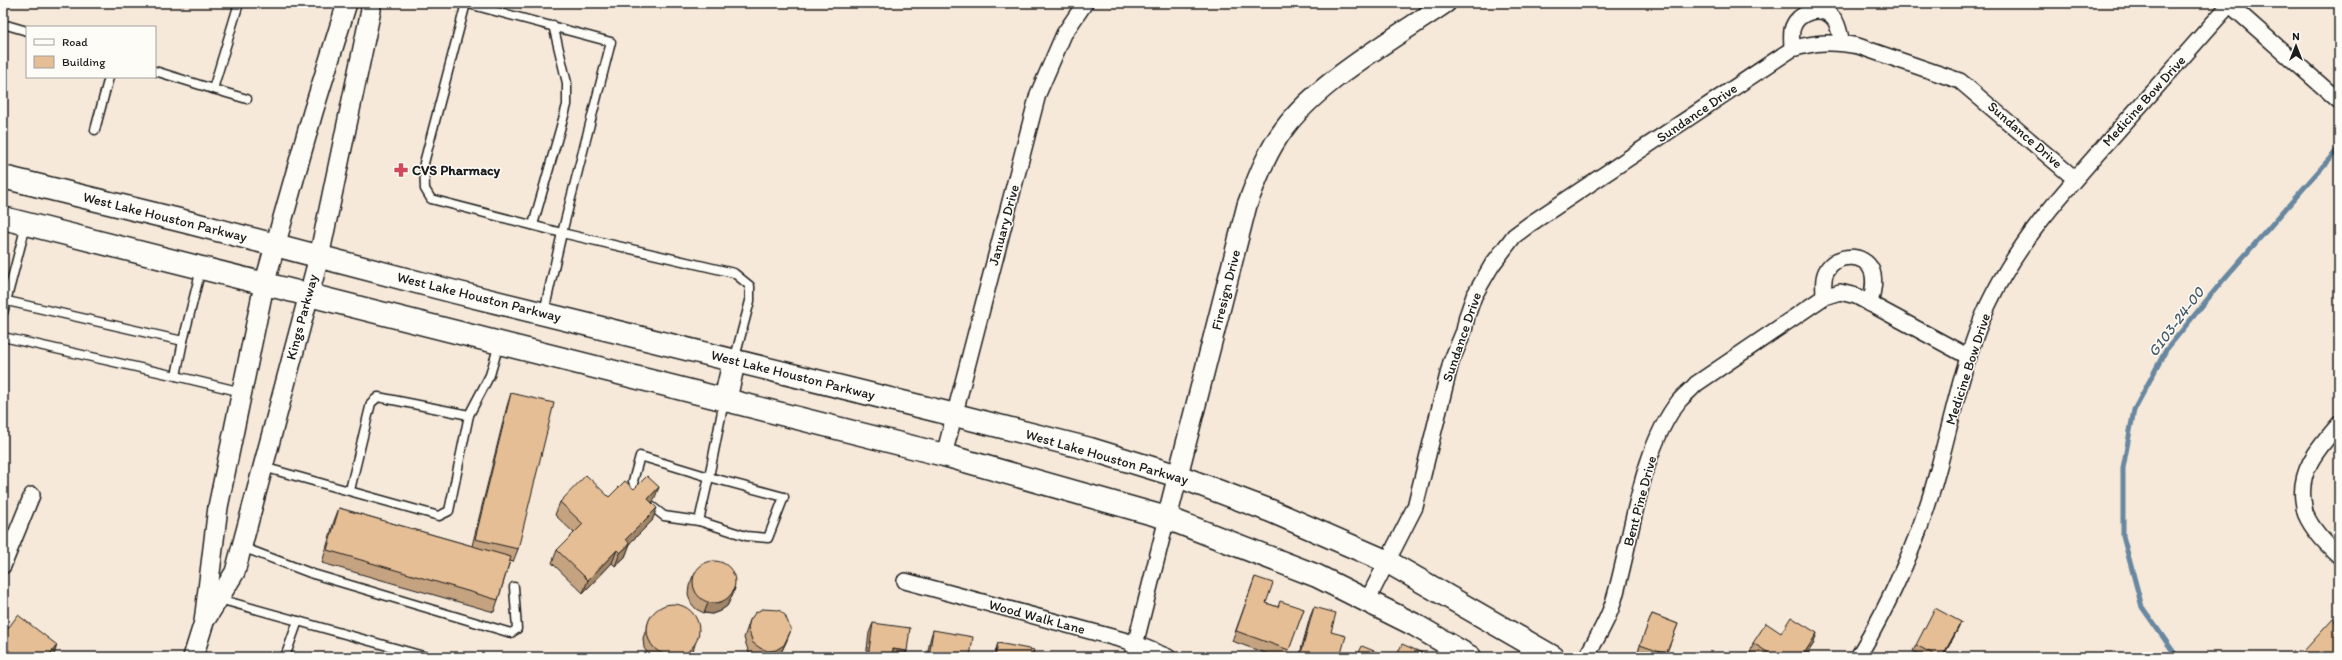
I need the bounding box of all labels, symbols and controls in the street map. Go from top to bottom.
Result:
legend [26,26,156,78]
north arrow [2276,26,2316,66]
text: N [2292,30,2300,43]
text: Road [62,35,88,49]
street label: Medicine Bow Drive [2099,52,2189,150]
text: Building [62,55,106,69]
street label: Sundance Drive [1653,80,1741,146]
street label: Sundance Drive [1984,98,2066,172]
pharmacy icon: CVS Pharmacy [393,162,409,178]
place label: CVS Pharmacy [412,162,501,179]
street label: January Drive [985,182,1023,267]
street label: West Lake Houston Parkway [81,188,249,246]
street label: Firesign Drive [1208,248,1244,332]
street label: West Lake Houston Parkway [395,268,563,326]
street label: Kings Parkway [282,272,322,362]
water label: G103-24-00 [2144,283,2208,360]
street label: Sundance Drive [1439,290,1485,384]
street label: Medicine Bow Drive [1942,311,1994,427]
street label: West Lake Houston Parkway [709,346,877,404]
street label: West Lake Houston Parkway [1024,426,1191,489]
street label: Bent Pine Drive [1620,454,1660,548]
street label: Wood Walk Lane [987,596,1087,638]

